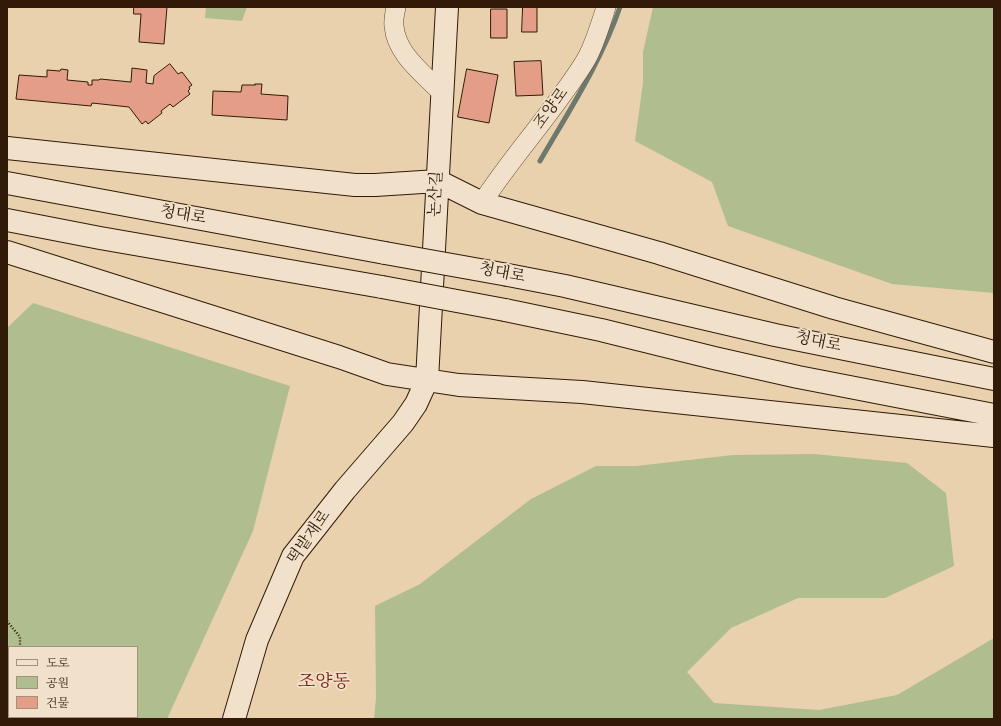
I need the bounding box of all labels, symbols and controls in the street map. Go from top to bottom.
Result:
street label: 조양로 [531,85,573,133]
street label: 논산길 [426,170,448,218]
street label: 청대로 [159,203,207,229]
street label: 청대로 [477,260,527,288]
street label: 청대로 [793,329,843,357]
street label: 떡밭재로 [284,507,336,569]
legend [8,646,138,718]
text: 도로 [46,656,69,671]
district label: 조양동 [298,672,350,694]
text: 공원 [46,676,69,691]
text: 건물 [46,696,69,711]

